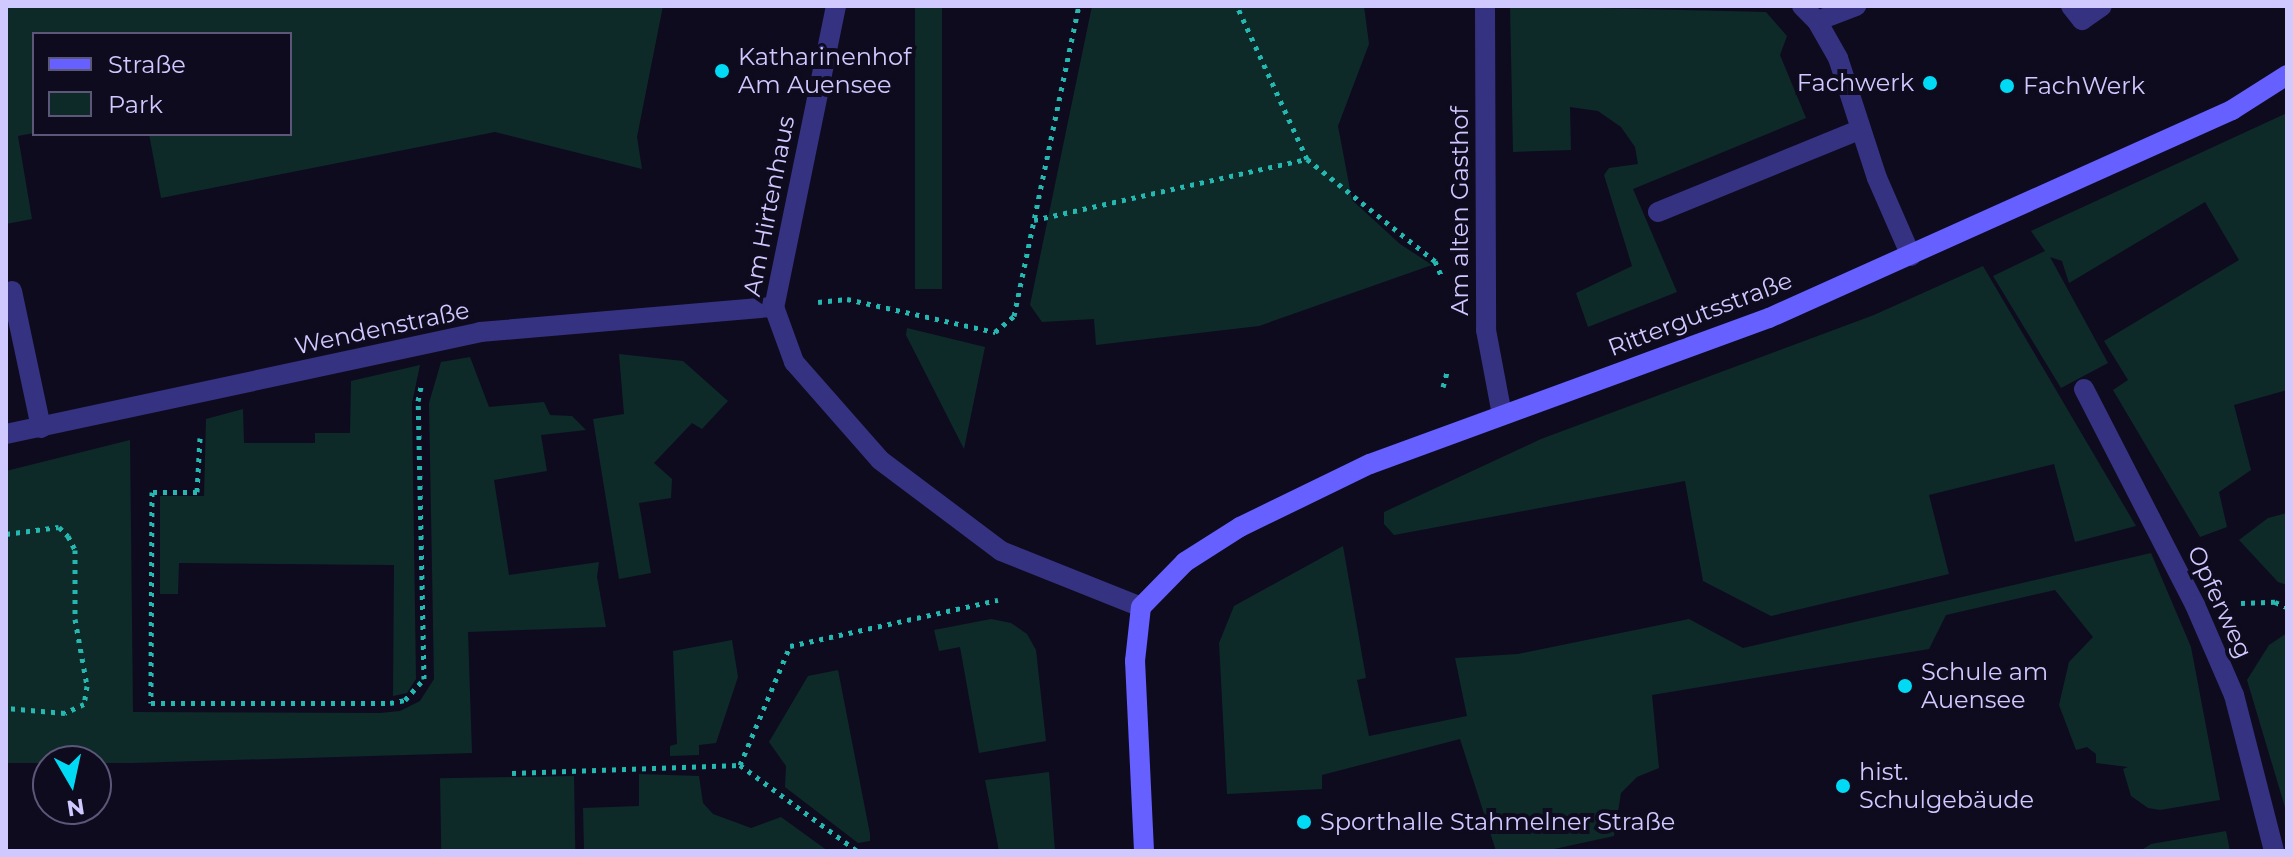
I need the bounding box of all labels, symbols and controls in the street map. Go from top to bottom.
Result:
legend [32,32,292,136]
place label: Katharinenhof Am Auensee [738,43,911,99]
text: Straße [108,50,186,79]
marker: Katharinenhof Am Auensee [713,62,731,80]
place label: Fachwerk [1797,69,1914,97]
place label: FachWerk [2023,72,2145,100]
marker: Fachwerk [1921,74,1939,92]
marker: FachWerk [1998,77,2016,95]
text: Park [108,90,163,119]
street label: Am alten Gasthof [1446,106,1474,316]
street label: Am Hirtenhaus [737,113,801,299]
street label: Rittergutsstraße [1604,266,1796,362]
street label: Wendenstraße [292,295,472,361]
street label: Opferweg [2181,541,2259,663]
place label: Schule am Auensee [1921,658,2048,714]
marker: Schule am Auensee [1896,677,1914,695]
north arrow [32,745,112,825]
place label: hist. Schulgebäude [1859,758,2034,814]
marker: hist. Schulgebäude [1834,777,1852,795]
text: N [65,792,86,822]
place label: Sporthalle Stahmelner Straße [1320,808,1675,836]
marker: Sporthalle Stahmelner Straße [1295,813,1313,831]

